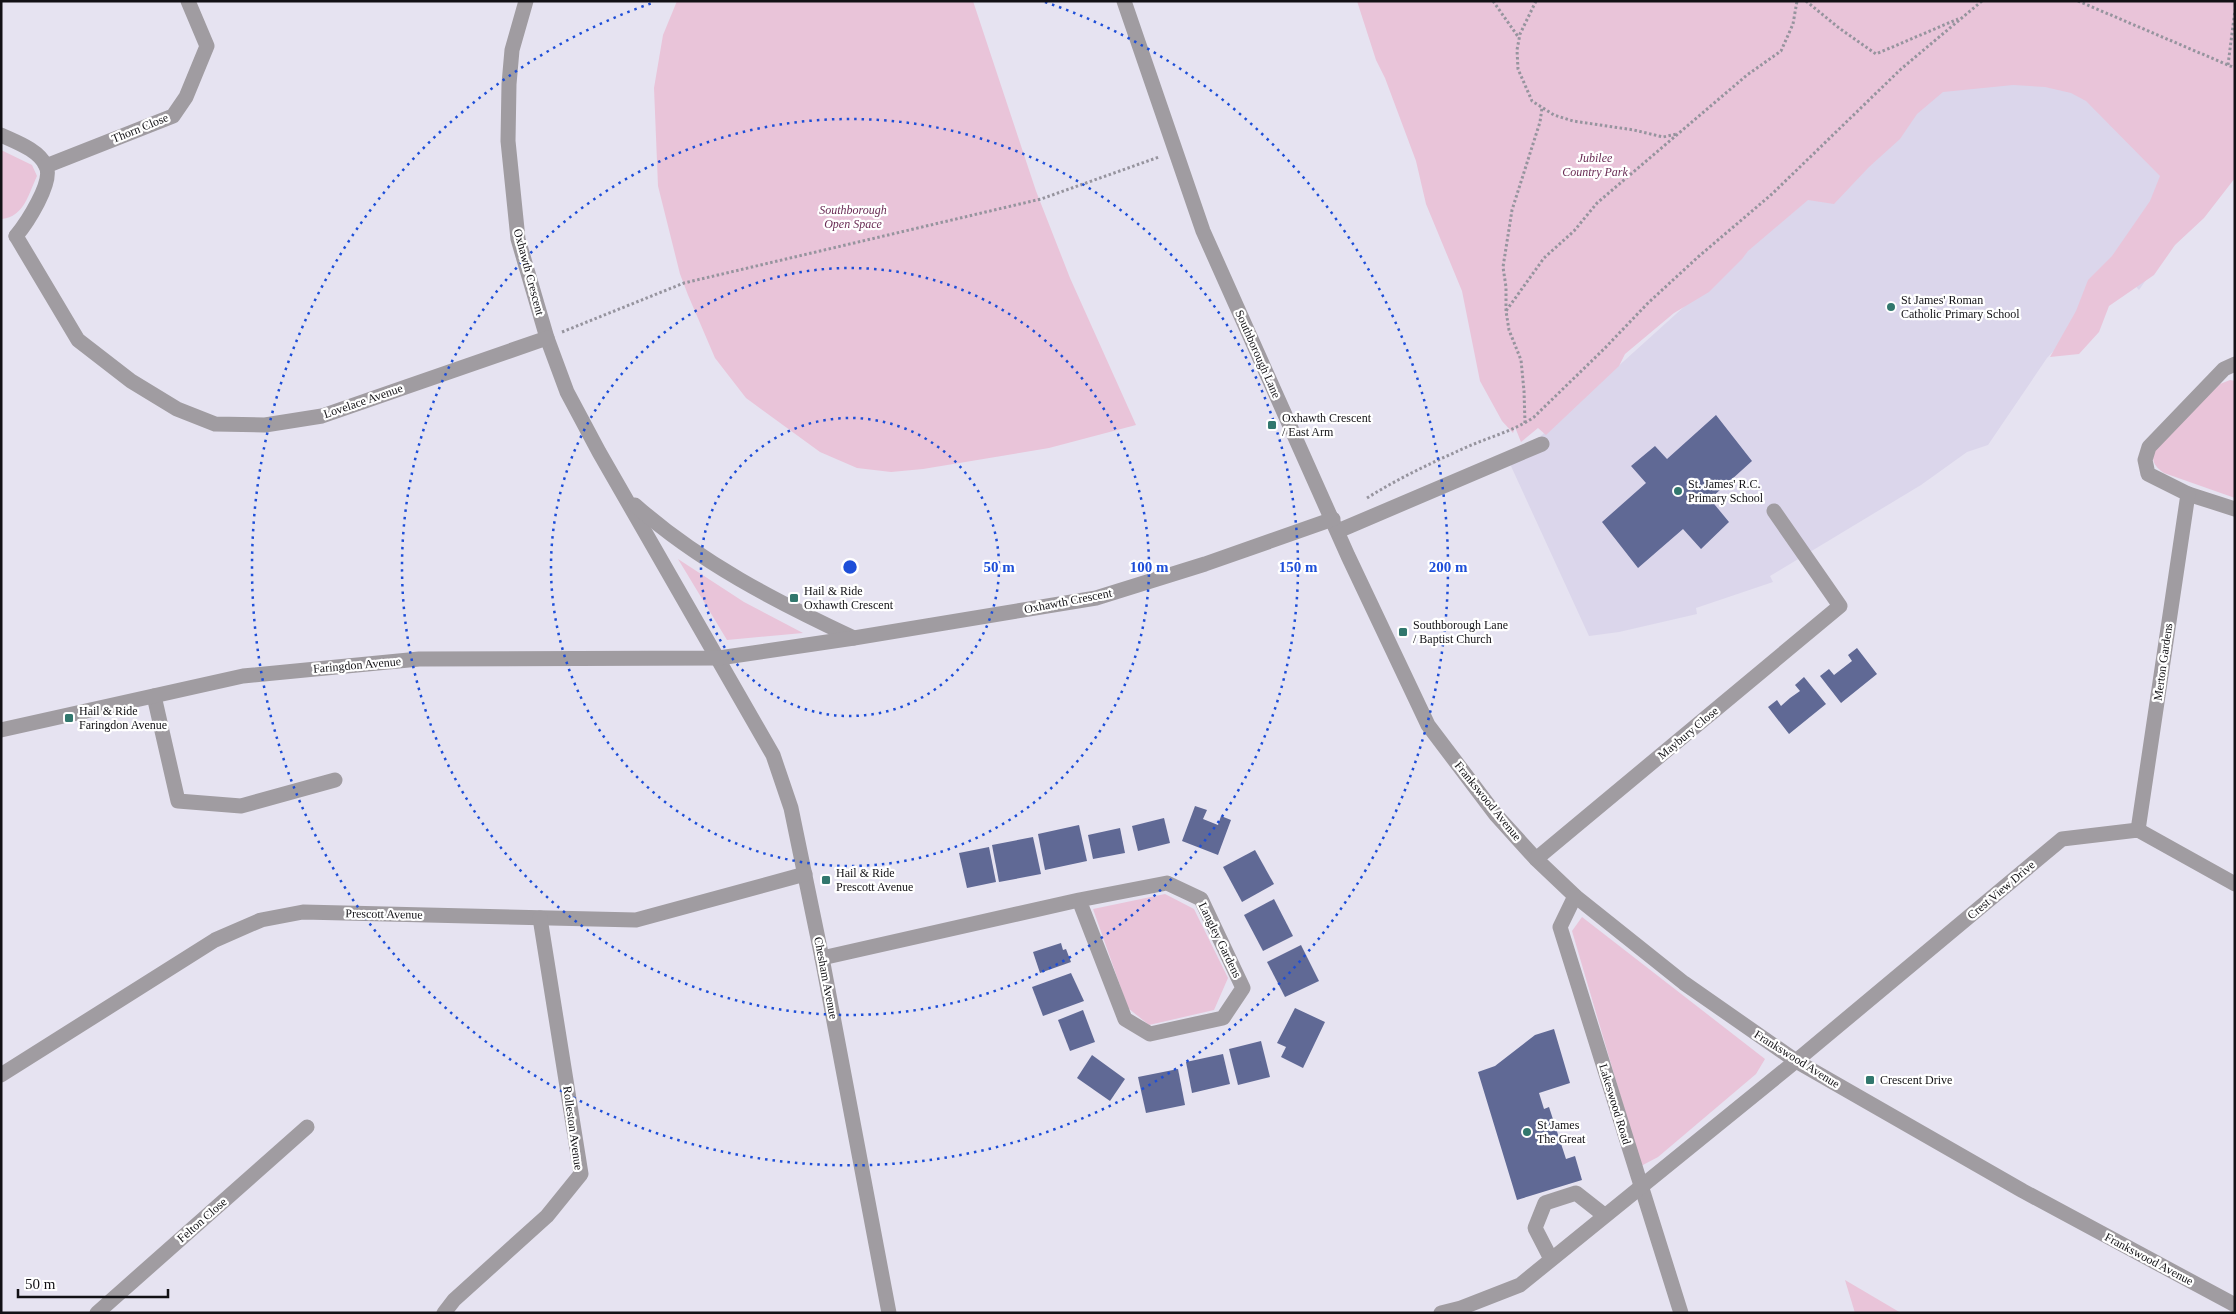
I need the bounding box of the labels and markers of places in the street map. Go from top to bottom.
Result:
place label: St James' Roman Catholic Primary School [1901,293,2020,321]
marker: St James' Roman Catholic Primary School [1885,301,1897,313]
place label: Oxhawth Crescent / East Arm [1282,411,1372,439]
marker: Oxhawth Crescent / East Arm [1266,419,1278,431]
place label: St. James' R.C. Primary School [1688,477,1764,505]
marker: St. James' R.C. Primary School [1672,485,1684,497]
centre of rings [841,558,859,576]
place label: Hail & Ride Oxhawth Crescent [804,584,894,612]
marker: Hail & Ride Oxhawth Crescent [788,592,800,604]
place label: Southborough Lane / Baptist Church [1413,618,1508,646]
marker: Southborough Lane / Baptist Church [1397,626,1409,638]
place label: Hail & Ride Faringdon Avenue [79,704,167,732]
marker: Hail & Ride Faringdon Avenue [63,712,75,724]
place label: Hail & Ride Prescott Avenue [836,866,913,894]
marker: Hail & Ride Prescott Avenue [820,874,832,886]
place label: Crescent Drive [1880,1073,1952,1087]
marker: Crescent Drive [1864,1074,1876,1086]
place label: St James The Great [1537,1118,1586,1146]
marker: St James The Great [1521,1126,1533,1138]

